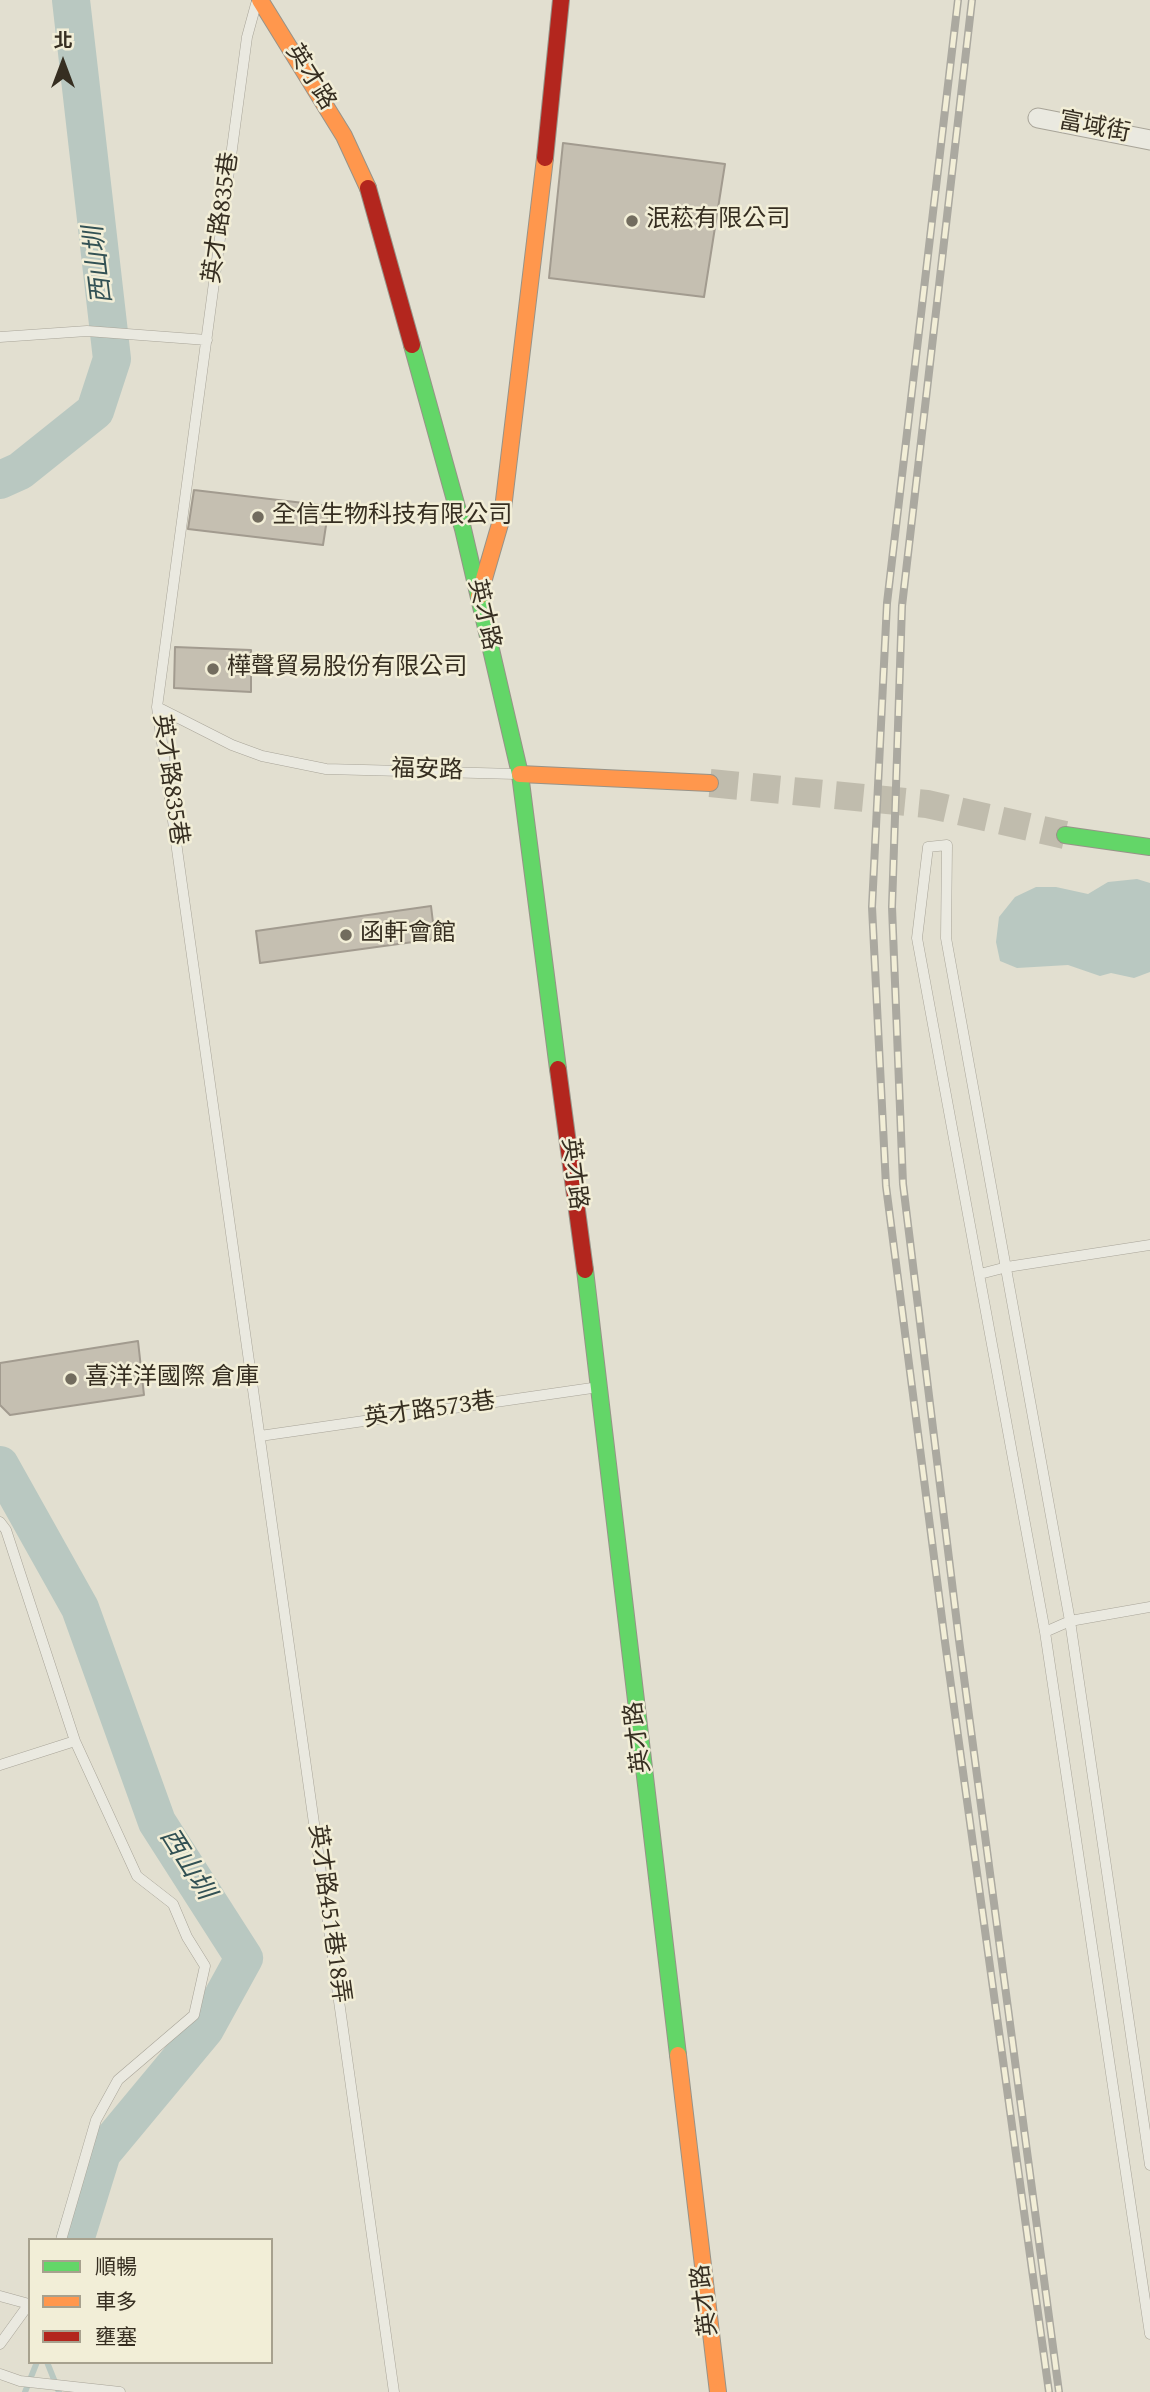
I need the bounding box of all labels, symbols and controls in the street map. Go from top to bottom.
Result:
text: 北 [53,27,73,56]
north arrow [28,28,98,98]
street label: 英才路 [278,40,340,116]
street label: 富域街 [1056,108,1132,150]
street label: 英才路835巷 [200,151,246,285]
place label: 泯菘有限公司 [646,207,790,235]
marker: 泯菘有限公司 [624,213,640,229]
water label: 西山圳 [81,224,121,306]
place label: 全信生物科技有限公司 [272,503,512,531]
marker: 全信生物科技有限公司 [250,509,266,525]
street label: 英才路 [460,577,504,653]
place label: 樺聲貿易股份有限公司 [227,655,467,683]
marker: 樺聲貿易股份有限公司 [205,661,221,677]
street label: 英才路835巷 [145,713,191,847]
street label: 福安路 [391,756,463,788]
place label: 函軒會館 [360,921,456,949]
marker: 函軒會館 [338,927,354,943]
street label: 英才路 [553,1137,591,1211]
place label: 喜洋洋國際 倉庫 [85,1365,259,1393]
marker: 喜洋洋國際 倉庫 [63,1371,79,1387]
street label: 英才路573巷 [363,1389,497,1435]
street label: 英才路 [621,1700,659,1774]
street label: 英才路451巷18弄 [300,1823,354,2005]
water label: 西山圳 [151,1824,219,1906]
legend [28,2238,273,2364]
text: 順暢 [95,2252,137,2284]
street label: 英才路 [688,2263,726,2337]
text: 車多 [95,2287,137,2319]
text: 壅塞 [95,2322,137,2354]

